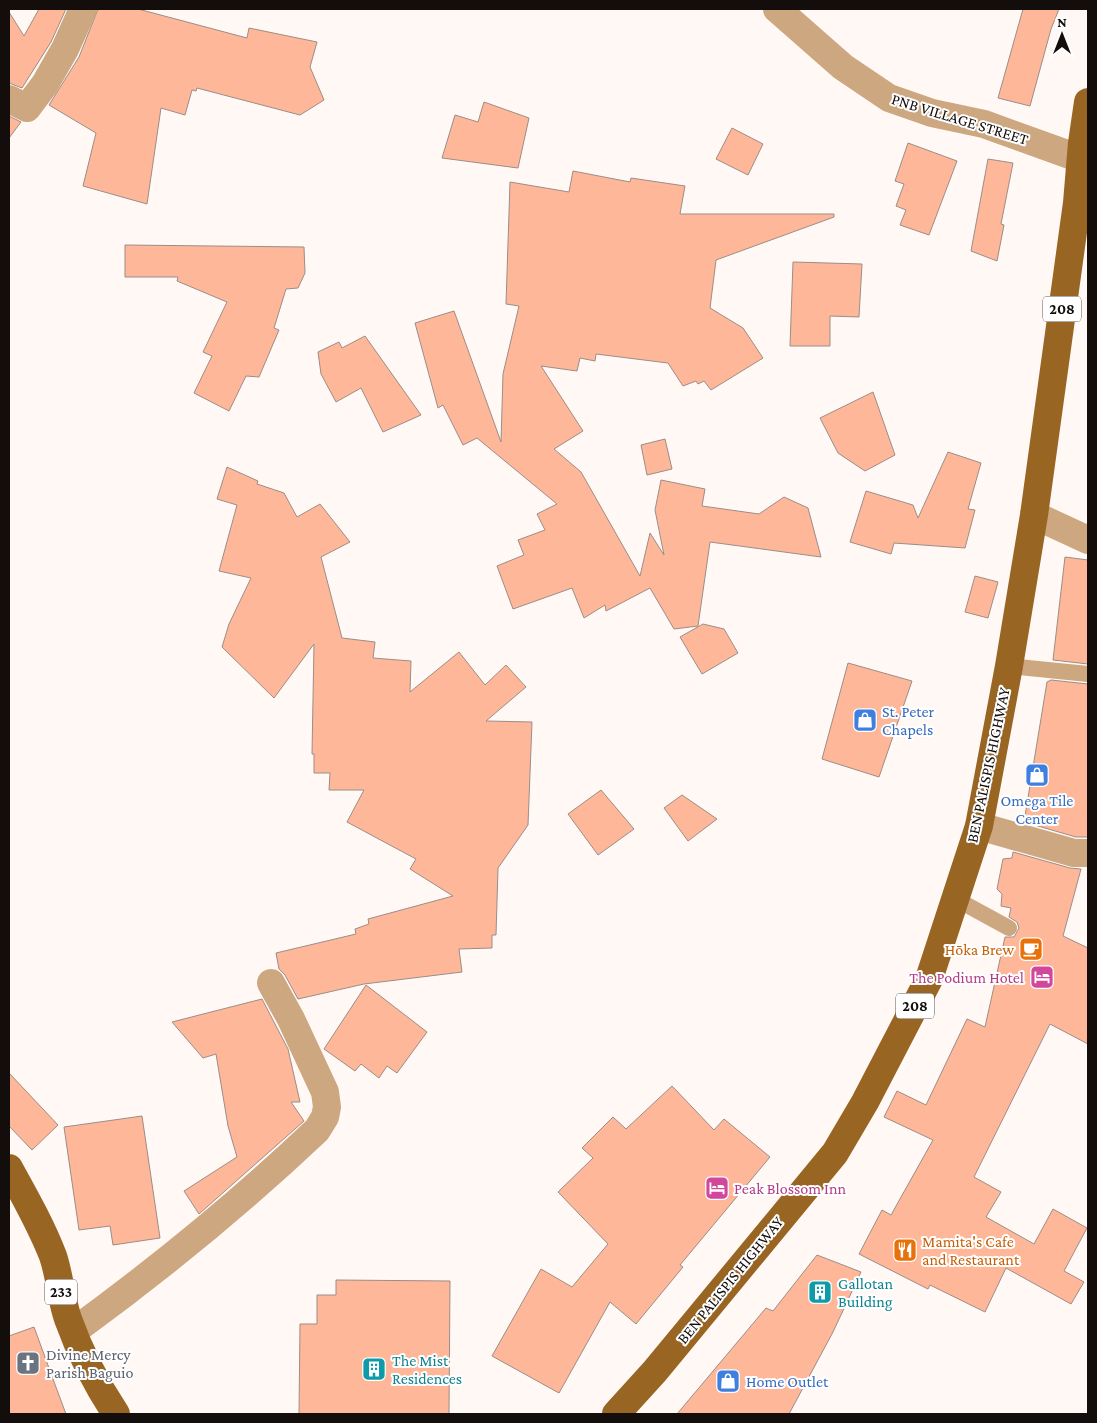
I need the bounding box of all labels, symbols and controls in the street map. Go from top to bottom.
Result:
north arrow [1037,10,1087,60]
text: N [1057,14,1067,30]
street label: PNB VILLAGE STREET [890,90,1031,148]
road number: 208 [1043,296,1081,322]
street label: BEN PALISPIS HIGHWAY [963,685,1013,844]
place label: St. Peter Chapels [882,703,934,739]
shop icon: St. Peter Chapels [852,707,878,733]
shop icon: Omega Tile Center [1024,762,1050,788]
place label: Omega Tile Center [1001,792,1073,827]
cafe icon: Hōka Brew [1018,936,1044,962]
place label: Hōka Brew [945,941,1014,958]
hotel icon: The Podium Hotel [1029,964,1055,990]
place label: The Podium Hotel [909,969,1024,986]
road number: 208 [896,994,934,1018]
hotel icon: Peak Blossom Inn [704,1175,730,1201]
place label: Peak Blossom Inn [734,1180,846,1197]
street label: BEN PALISPIS HIGHWAY [674,1213,787,1347]
place label: Mamita's Cafe and Restaurant [922,1233,1020,1268]
restaurant icon: Mamita's Cafe and Restaurant [892,1237,918,1263]
place label: Gallotan Building [838,1275,894,1311]
building icon: Gallotan Building [807,1279,833,1305]
road number: 233 [45,1280,77,1304]
place label: Divine Mercy Parish Baguio [46,1346,134,1382]
church icon: Divine Mercy Parish Baguio [15,1350,41,1376]
place label: The Mist Residences [392,1352,462,1387]
building icon: The Mist Residences [361,1356,387,1382]
shop icon: Home Outlet [715,1368,741,1394]
place label: Home Outlet [746,1373,829,1390]

